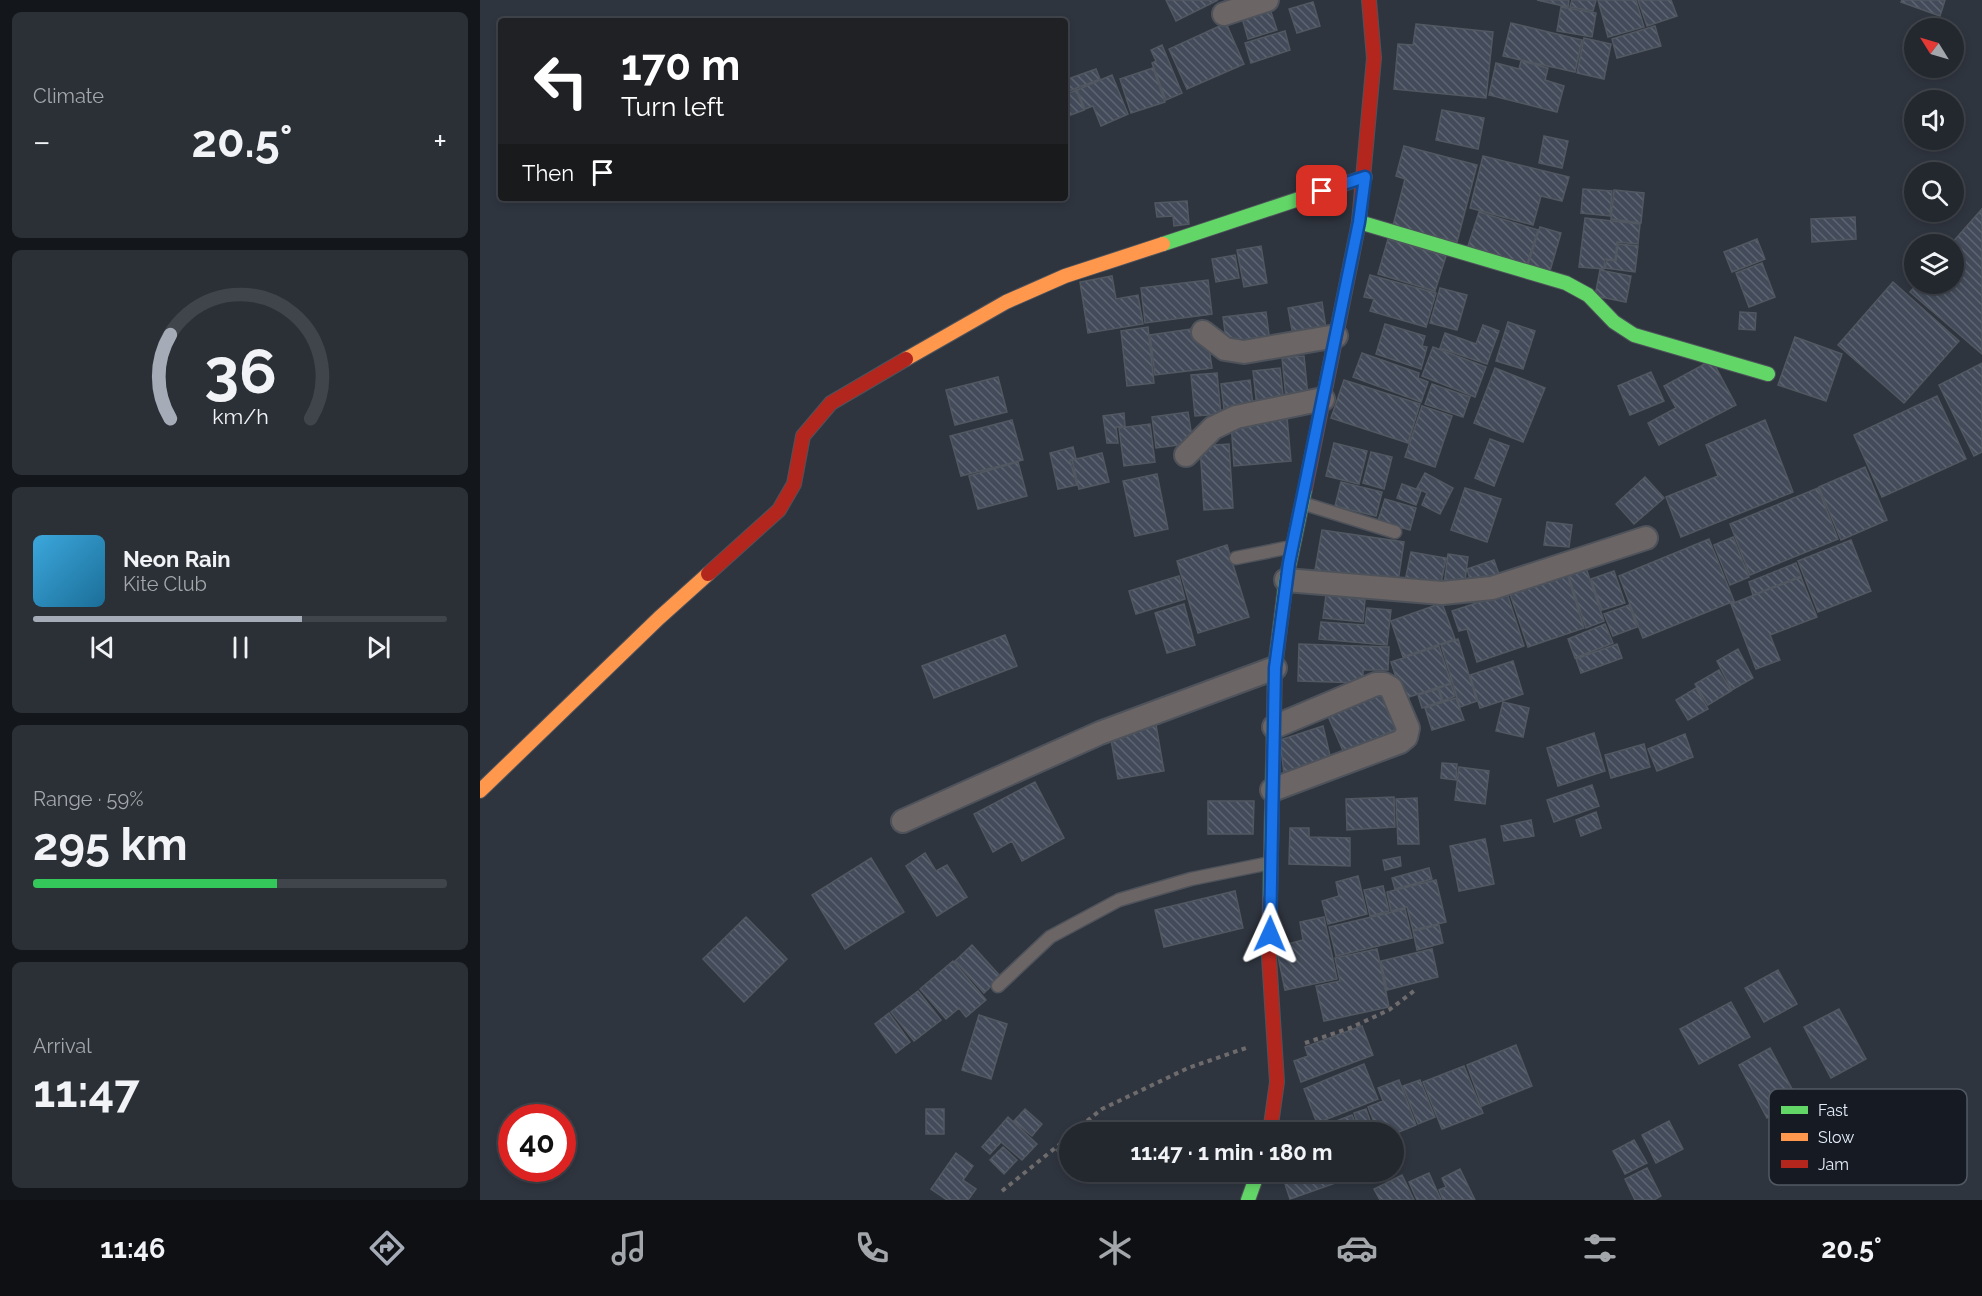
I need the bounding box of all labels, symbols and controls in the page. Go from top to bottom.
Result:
north arrow [1904,18,1964,78]
map controls [1904,18,1964,294]
text: 170 m [621,41,740,90]
icon: left [522,42,600,120]
text: Climate [33,84,104,108]
button: sound [1904,90,1964,150]
text: Turn left [621,91,724,122]
text: 20.5° [192,115,292,168]
text: − [33,122,51,161]
text: + [433,122,447,161]
icon: arrive [586,156,619,189]
text: Then [522,160,574,186]
button: search [1904,162,1964,222]
pin [1296,165,1347,216]
icon: arrive [1305,174,1338,207]
button: layers [1904,234,1964,294]
text: 36 [204,335,276,409]
text: km/h [212,405,268,430]
text: Neon Rain [123,546,231,572]
text: Kite Club [123,572,207,596]
icon: previous [86,631,119,664]
icon: pause [224,631,257,664]
icon: next [362,631,395,664]
text: Range · 59% [33,787,143,811]
text: 295 km [33,818,188,871]
position arrow [1238,902,1302,966]
text: Arrival [33,1034,92,1058]
text: 11:47 [33,1065,140,1118]
legend [1769,1089,1967,1185]
text: Fast [1818,1101,1849,1120]
speed limit sign: 40 [498,1104,576,1182]
text: Slow [1818,1128,1854,1147]
text: 11:47 · 1 min · 180 m [1130,1139,1333,1165]
text: Jam [1818,1155,1849,1174]
icon: directions [366,1227,408,1269]
icon: music [608,1227,650,1269]
icon: phone [851,1227,893,1269]
icon: climate [1094,1227,1136,1269]
icon: car [1336,1227,1378,1269]
icon: filters [1579,1227,1621,1269]
text: 11:46 [100,1233,165,1264]
text: 20.5° [1821,1233,1882,1264]

